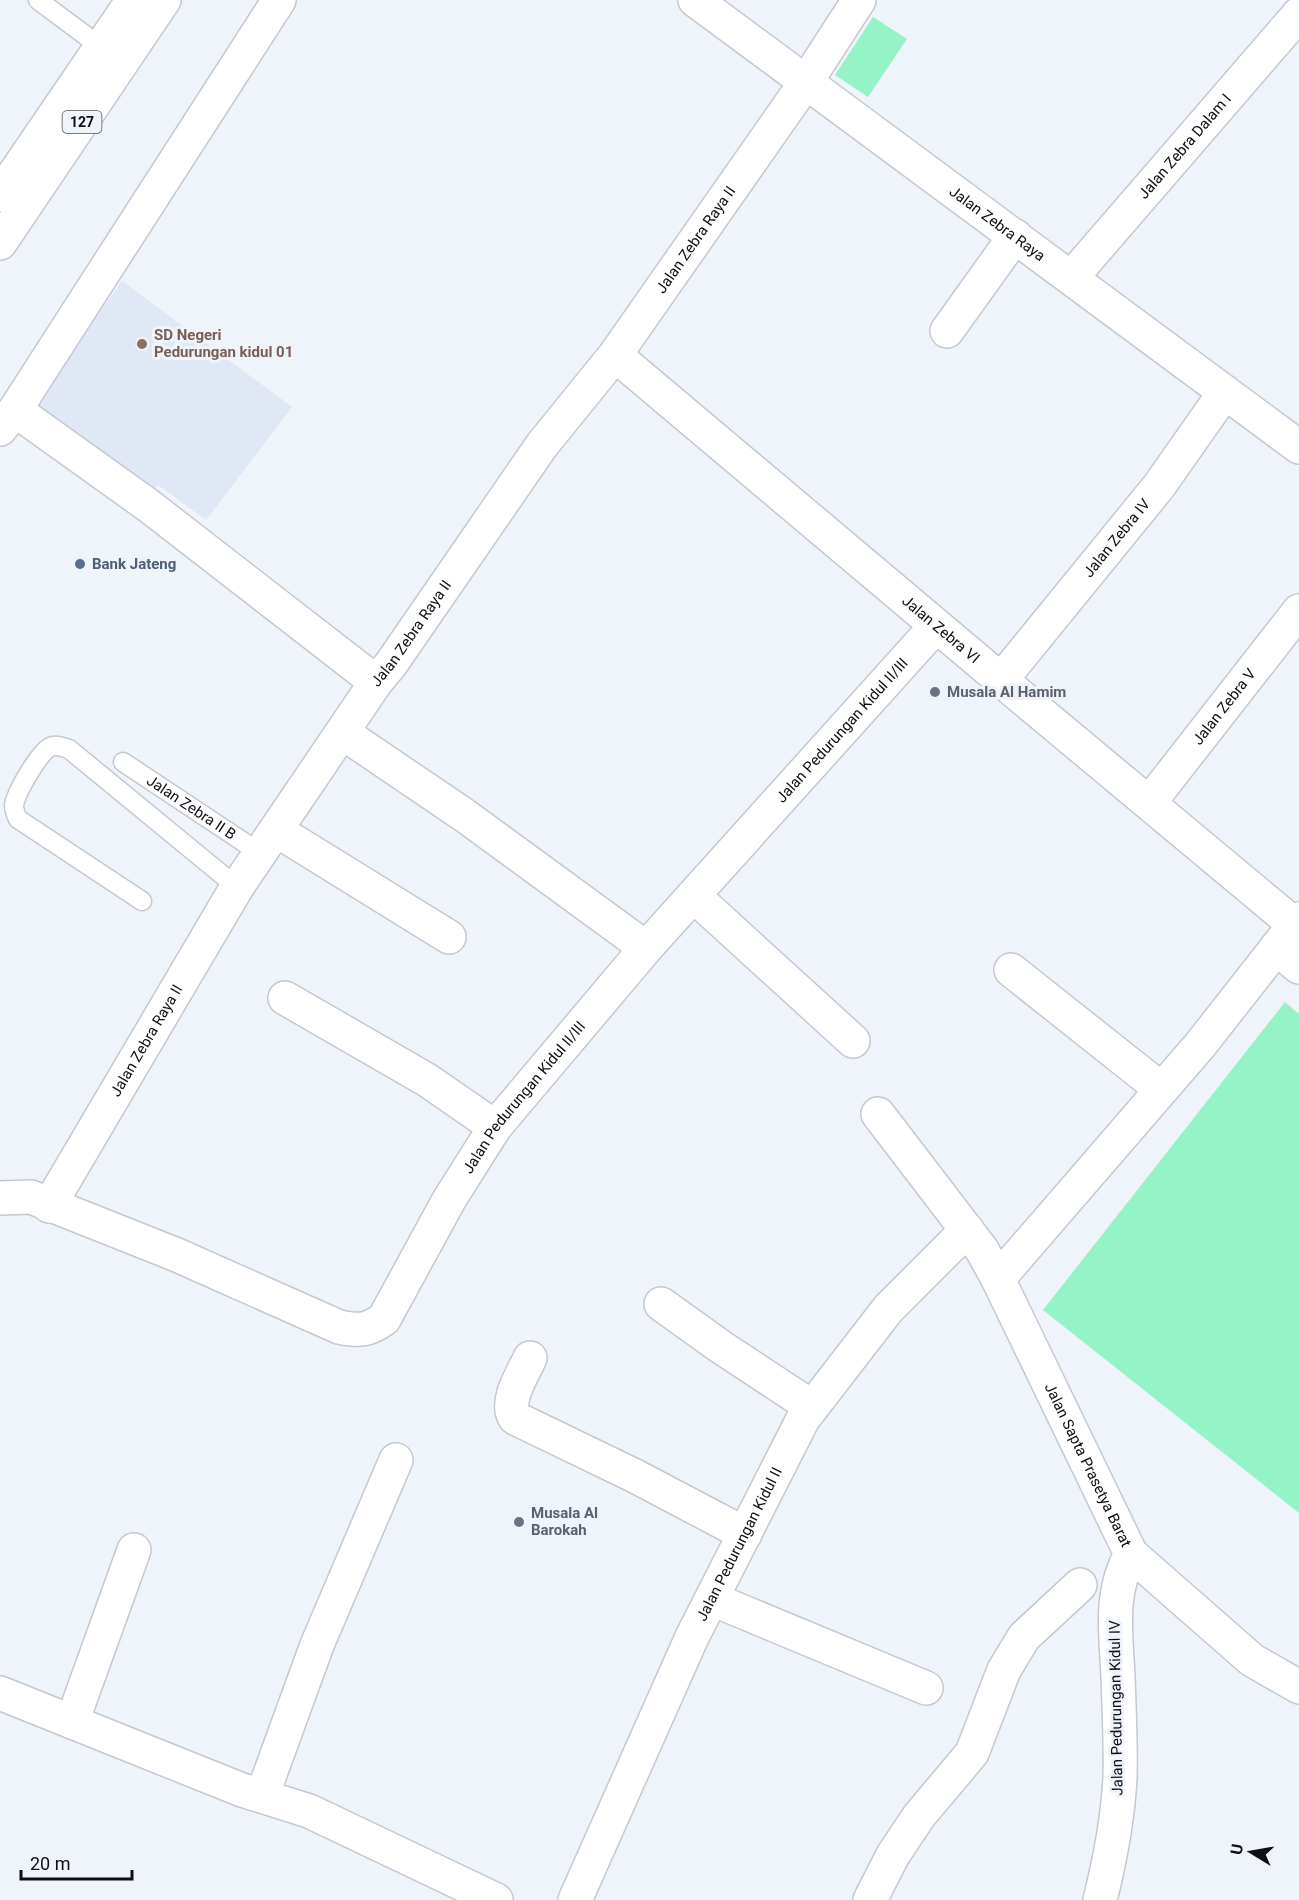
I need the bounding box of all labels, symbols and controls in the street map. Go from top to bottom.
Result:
street label: Jalan Zebra Dalam I [1134,90,1235,203]
road number: 127 [62,111,101,133]
street label: Jalan Zebra Raya [946,182,1049,265]
street label: Jalan Zebra Raya II [652,183,739,297]
place label: SD Negeri Pedurungan kidul 01 [154,326,293,361]
marker: SD Negeri Pedurungan kidul 01 [135,337,149,351]
street label: Jalan Zebra IV [1079,495,1154,581]
place label: Bank Jateng [92,555,176,573]
marker: Bank Jateng [73,557,87,571]
street label: Jalan Zebra Raya II [367,577,455,690]
street label: Jalan Zebra VI [898,592,983,667]
street label: Jalan Pedurungan Kidul II/III [772,654,912,806]
street label: Jalan Zebra V [1189,665,1260,749]
place label: Musala Al Hamim [947,683,1066,701]
marker: Musala Al Hamim [928,685,942,699]
street label: Jalan Zebra II B [143,771,239,844]
street label: Jalan Zebra Raya II [107,981,186,1100]
street label: Jalan Pedurungan Kidul II/III [459,1018,589,1177]
street label: Jalan Sapta Prasetya Barat [1041,1380,1135,1550]
street label: Jalan Pedurungan Kidul II [693,1464,786,1624]
place label: Musala Al Barokah [531,1504,598,1539]
marker: Musala Al Barokah [512,1515,526,1529]
street label: Jalan Pedurungan Kidul IV [1105,1620,1127,1796]
north arrow [1221,1822,1281,1882]
text: U [1226,1842,1247,1856]
scale bar [21,1843,132,1881]
text: 20 m [30,1853,70,1874]

